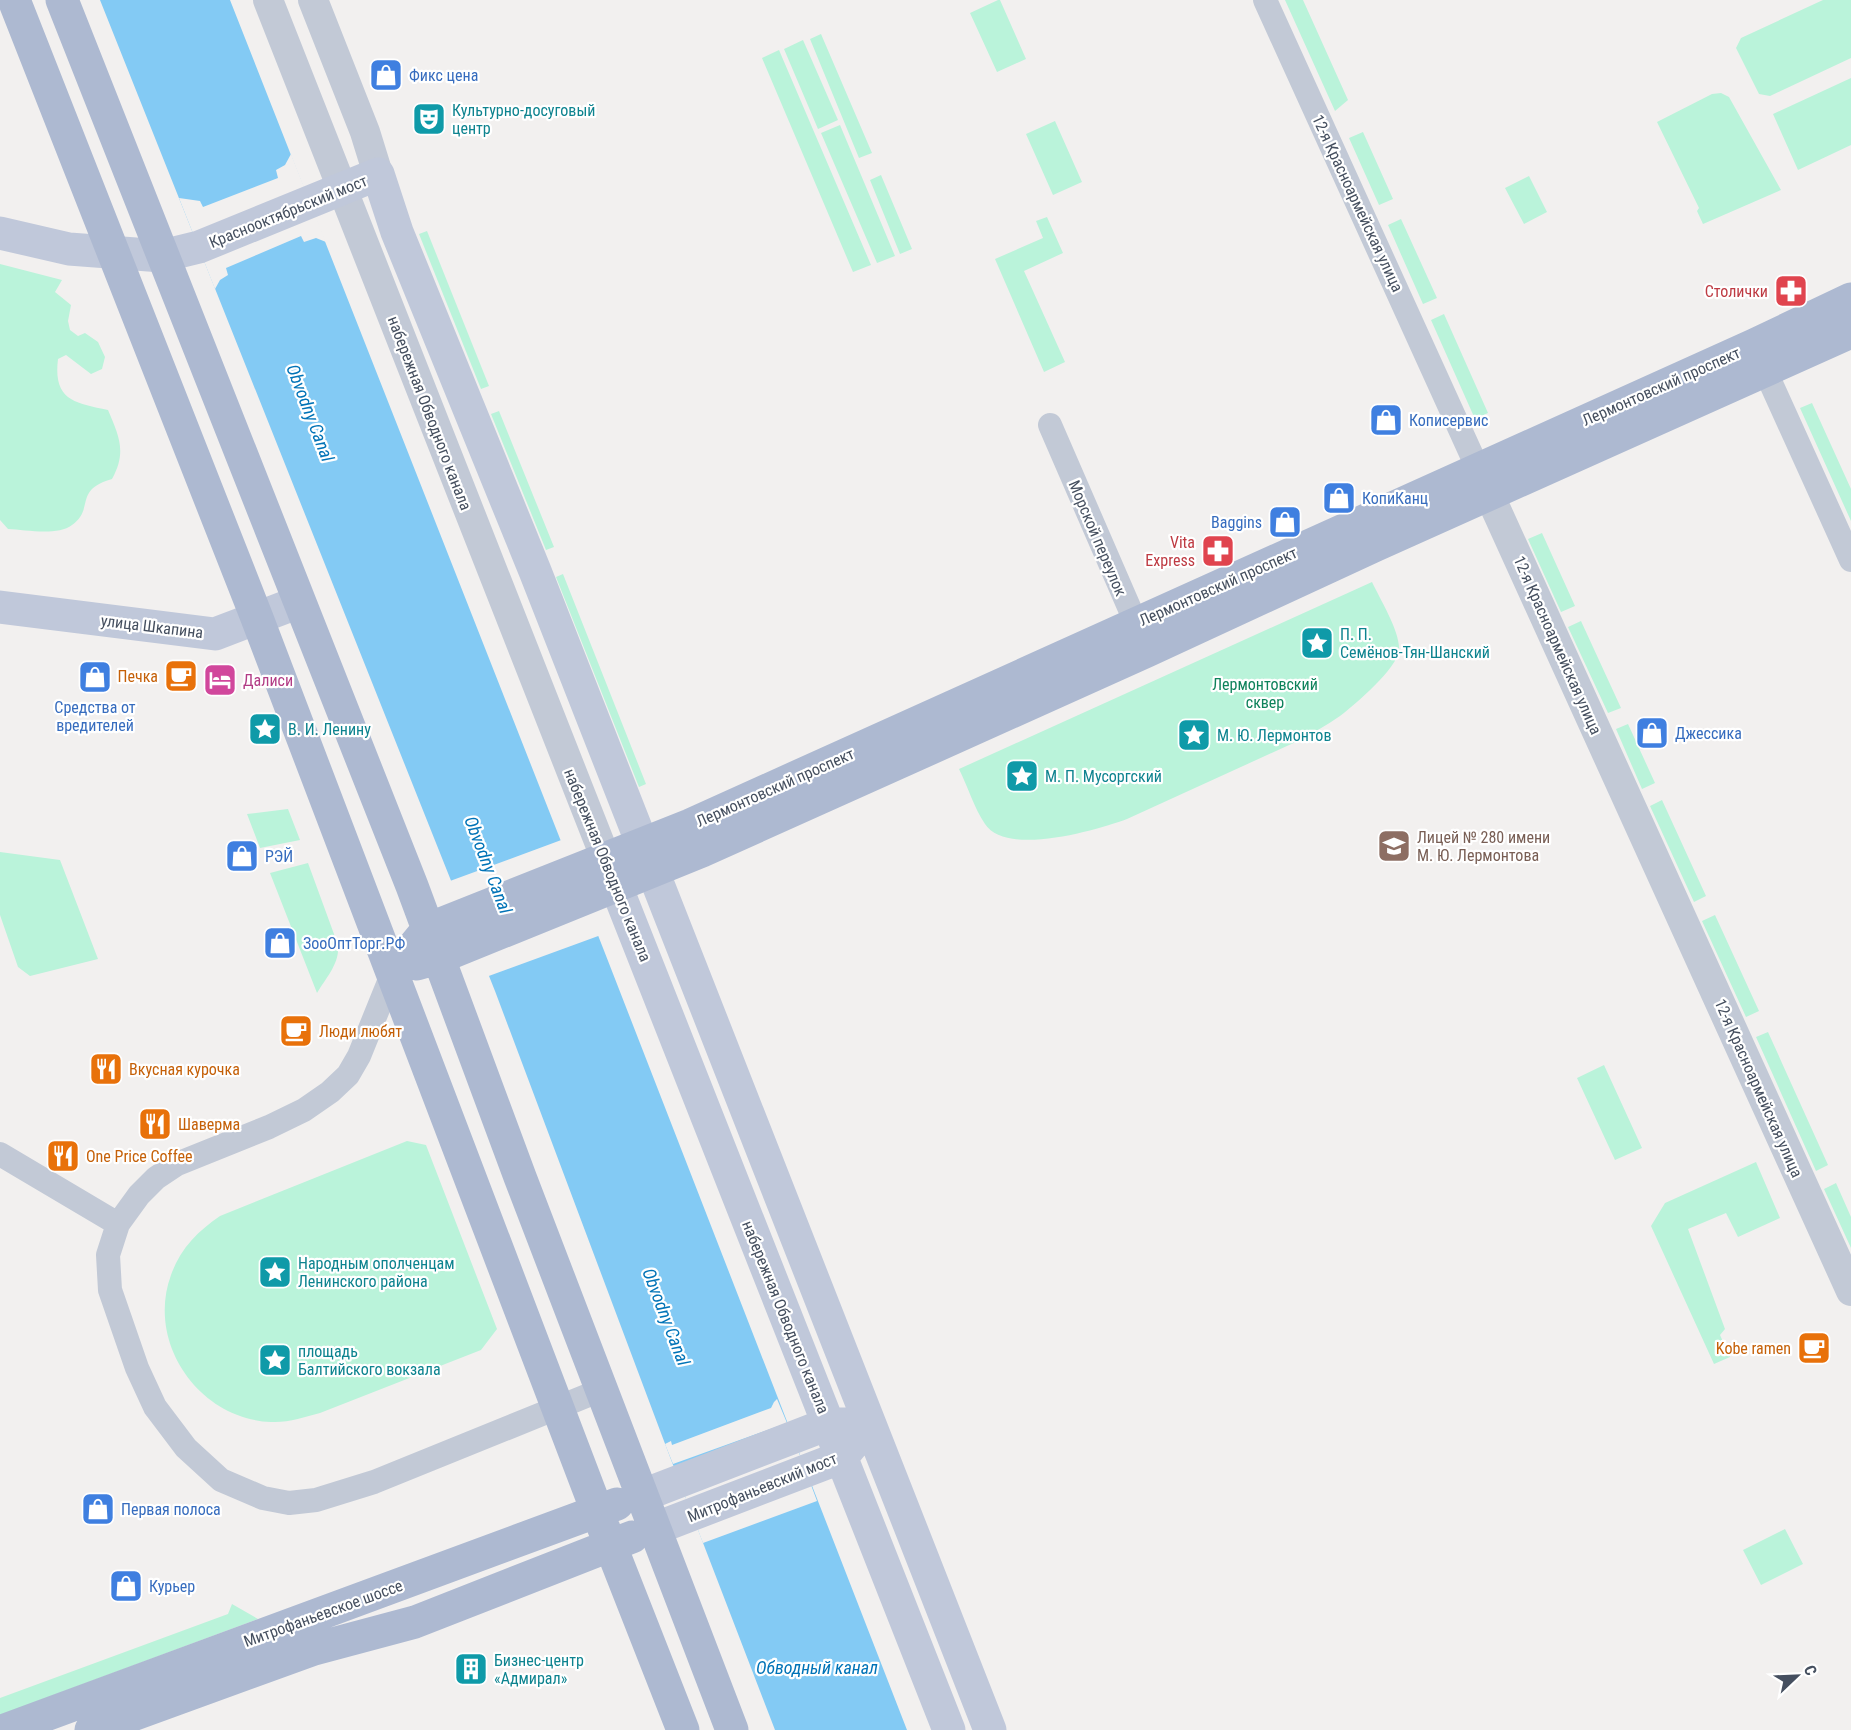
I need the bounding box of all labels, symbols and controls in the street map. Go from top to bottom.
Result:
shop icon: Фикс цена [368,57,404,93]
place label: Фикс цена [409,66,478,85]
theatre icon: Культурно-досуговый центр [411,101,447,137]
place label: Культурно-досуговый центр [452,101,595,138]
street label: 12-я Красноармейская улица [1308,112,1407,295]
street label: Краснооктябрьский мост [206,171,370,252]
pharmacy icon: Столички [1773,273,1809,309]
place label: Столички [1705,282,1768,301]
street label: набережная Обводного канала [384,313,475,513]
street label: Лермонтовский проспект [1579,343,1743,430]
water label: Obvodny Canal [282,361,339,465]
shop icon: Кописервис [1368,402,1404,438]
place label: Кописервис [1409,411,1488,430]
street label: Морской переулок [1065,477,1131,599]
shop icon: КопиКанц [1321,480,1357,516]
place label: КопиКанц [1362,489,1428,508]
shop icon: Baggins [1267,504,1303,540]
place label: Baggins [1211,513,1262,532]
place label: Vita Express [1145,533,1195,570]
pharmacy icon: Vita Express [1200,533,1236,569]
street label: Лермонтовский проспект [1136,543,1300,630]
street label: 12-я Красноармейская улица [1510,553,1606,737]
street label: улица Шкапина [100,611,204,642]
place icon: П. П. Семёнов-Тян-Шанский [1299,625,1335,661]
place label: П. П. Семёнов-Тян-Шанский [1340,625,1490,662]
cafe icon: Печка [163,658,199,694]
shop icon: Средства от вредителей [77,659,113,695]
hotel icon: Далиси [202,662,238,698]
place label: Печка [118,667,158,686]
place label: Далиси [243,671,293,690]
park label: Лермонтовский сквер [1212,675,1318,712]
place label: Средства от вредителей [54,698,136,735]
place icon: В. И. Ленину [247,711,283,747]
shop icon: Джессика [1634,715,1670,751]
place icon: М. Ю. Лермонтов [1176,717,1212,753]
place label: В. И. Ленину [288,720,371,739]
place label: Джессика [1675,724,1742,743]
place label: М. Ю. Лермонтов [1217,726,1331,745]
street label: Лермонтовский проспект [693,744,857,831]
place icon: М. П. Мусоргский [1004,758,1040,794]
street label: набережная Обводного канала [560,766,655,964]
place label: М. П. Мусоргский [1045,767,1162,786]
water label: Obvodny Canal [460,813,517,917]
school or university icon: Лицей № 280 имени М. Ю. Лермонтова [1376,828,1412,864]
place label: Лицей № 280 имени М. Ю. Лермонтова [1417,828,1550,865]
shop icon: РЭЙ [224,838,260,874]
place label: РЭЙ [265,847,293,866]
shop icon: ЗооОптТорг.РФ [262,925,298,961]
place label: ЗооОптТорг.РФ [303,934,405,953]
street label: 12-я Красноармейская улица [1711,996,1807,1180]
cafe icon: Люди любят [278,1013,314,1049]
place label: Люди любят [319,1022,402,1041]
restaurant icon: Вкусная курочка [88,1051,124,1087]
place label: Вкусная курочка [129,1060,240,1079]
restaurant icon: Шаверма [137,1106,173,1142]
place label: Шаверма [178,1115,240,1134]
restaurant icon: One Price Coffee [45,1138,81,1174]
place label: One Price Coffee [86,1147,193,1166]
street label: набережная Обводного канала [738,1218,833,1416]
place icon: Народным ополченцам Ленинского района [257,1254,293,1290]
place label: Народным ополченцам Ленинского района [298,1254,455,1291]
water label: Obvodny Canal [638,1265,695,1369]
cafe icon: Kobe ramen [1796,1330,1832,1366]
place label: Kobe ramen [1716,1339,1791,1358]
place icon: площадь Балтийского вокзала [257,1342,293,1378]
place label: площадь Балтийского вокзала [298,1342,441,1379]
street label: Митрофаньевский мост [685,1449,840,1526]
shop icon: Первая полоса [80,1491,116,1527]
place label: Первая полоса [121,1500,221,1519]
shop icon: Курьер [108,1568,144,1604]
street label: Митрофаньевское шоссе [241,1576,405,1651]
place label: Курьер [149,1577,195,1596]
north arrow [1767,1646,1827,1706]
building icon: Бизнес-центр «Адмирал» [453,1651,489,1687]
place label: Бизнес-центр «Адмирал» [494,1651,584,1688]
water label: Обводный канал [756,1657,878,1678]
text: С [1800,1662,1821,1678]

